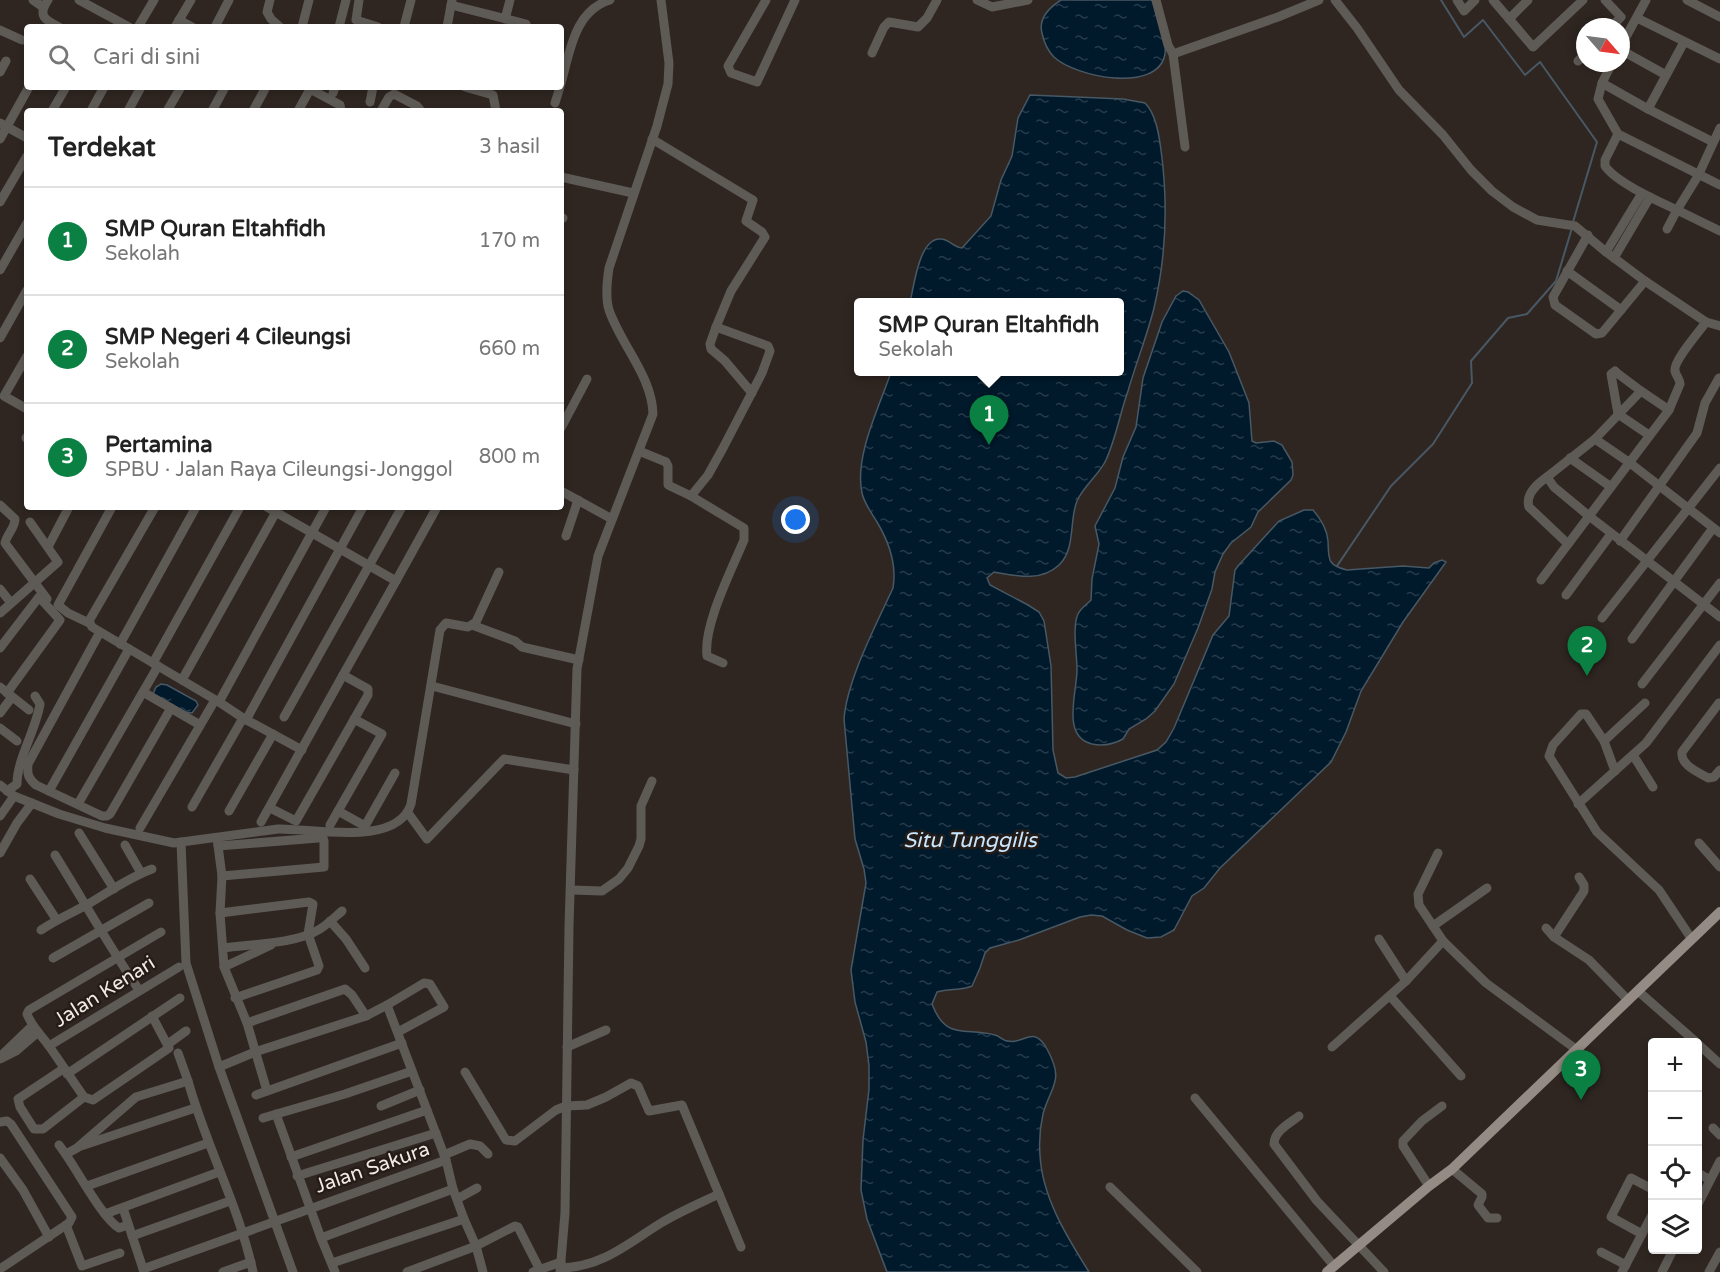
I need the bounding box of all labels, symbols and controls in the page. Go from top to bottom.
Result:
north arrow [1576,18,1630,72]
search box [24,24,564,90]
icon: search [45,41,78,74]
text: Cari di sini [93,44,200,70]
text: Terdekat [48,132,156,163]
text: 3 hasil [479,135,540,159]
text: SMP Quran Eltahfidh [105,216,326,242]
text: 1 [61,229,74,253]
text: 170 m [479,229,540,253]
text: Sekolah [105,242,180,266]
popup [854,298,1124,376]
text: SMP Quran Eltahfidh [879,312,1100,338]
text: SMP Negeri 4 Cileungsi [105,324,351,350]
text: 2 [61,337,74,361]
text: 660 m [479,337,540,361]
text: Sekolah [879,338,953,362]
text: Sekolah [105,350,180,374]
pin: 1 [970,396,1008,445]
text: Pertamina [105,432,213,458]
text: 3 [61,445,74,469]
text: 800 m [479,445,540,469]
text: SPBU · Jalan Raya Cileungsi-Jonggol [105,458,453,482]
your location [781,505,810,534]
pin: 2 [1568,626,1606,676]
water label: Situ Tunggilis [903,828,1039,853]
street label: Jalan Kenari [49,951,160,1032]
map controls [1648,1038,1702,1254]
button: + [1648,1038,1702,1092]
pin: 3 [1562,1050,1600,1100]
button: − [1648,1092,1702,1146]
street label: Jalan Sakura [312,1137,433,1199]
button: locate [1648,1146,1702,1200]
button: layers [1648,1200,1702,1254]

